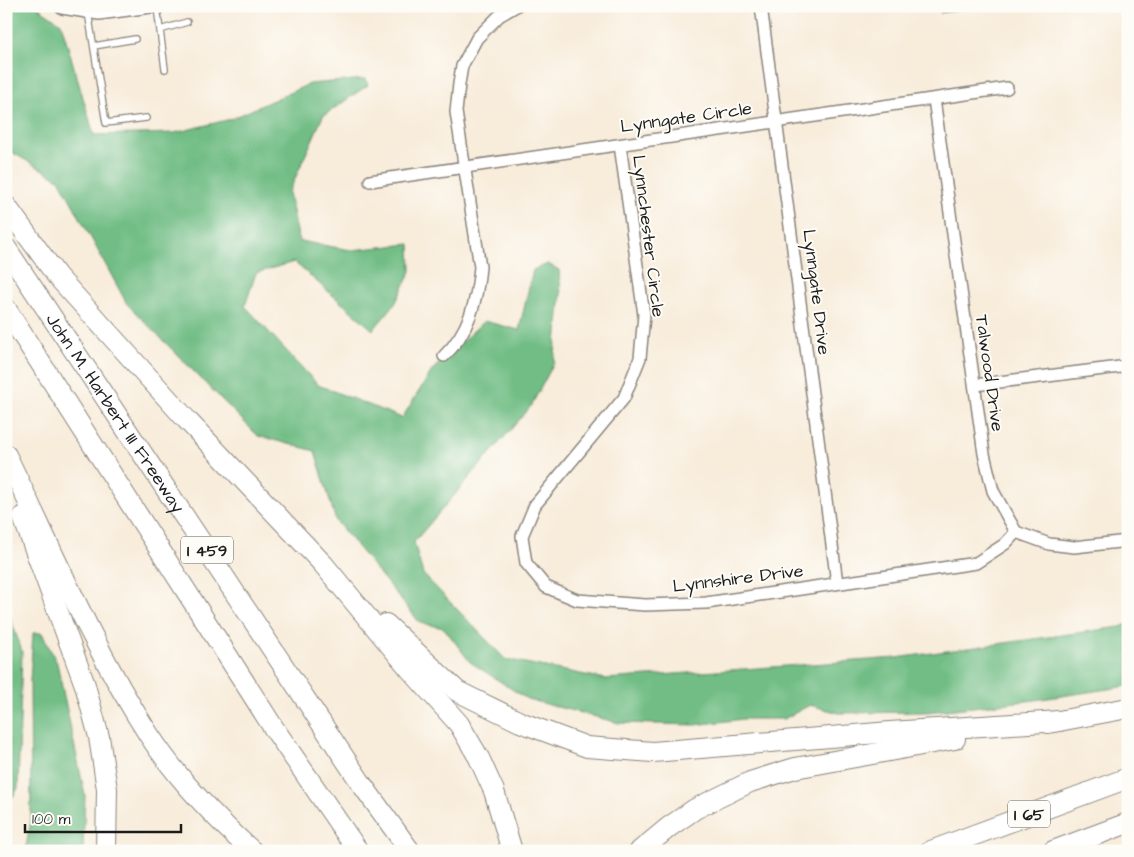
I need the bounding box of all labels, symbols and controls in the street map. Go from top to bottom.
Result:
street label: Lynngate Circle [619,96,754,140]
street label: Lynnchester Circle [625,154,671,319]
street label: Lynngate Drive [795,228,837,357]
street label: John M. Harbert III Freeway [40,309,190,519]
street label: Talwood Drive [969,313,1010,433]
road number: I 459 [181,536,233,564]
street label: Lynnshire Drive [671,558,805,600]
road number: I 65 [1008,801,1050,828]
scale bar [25,802,181,834]
text: 100 m [32,809,71,830]

